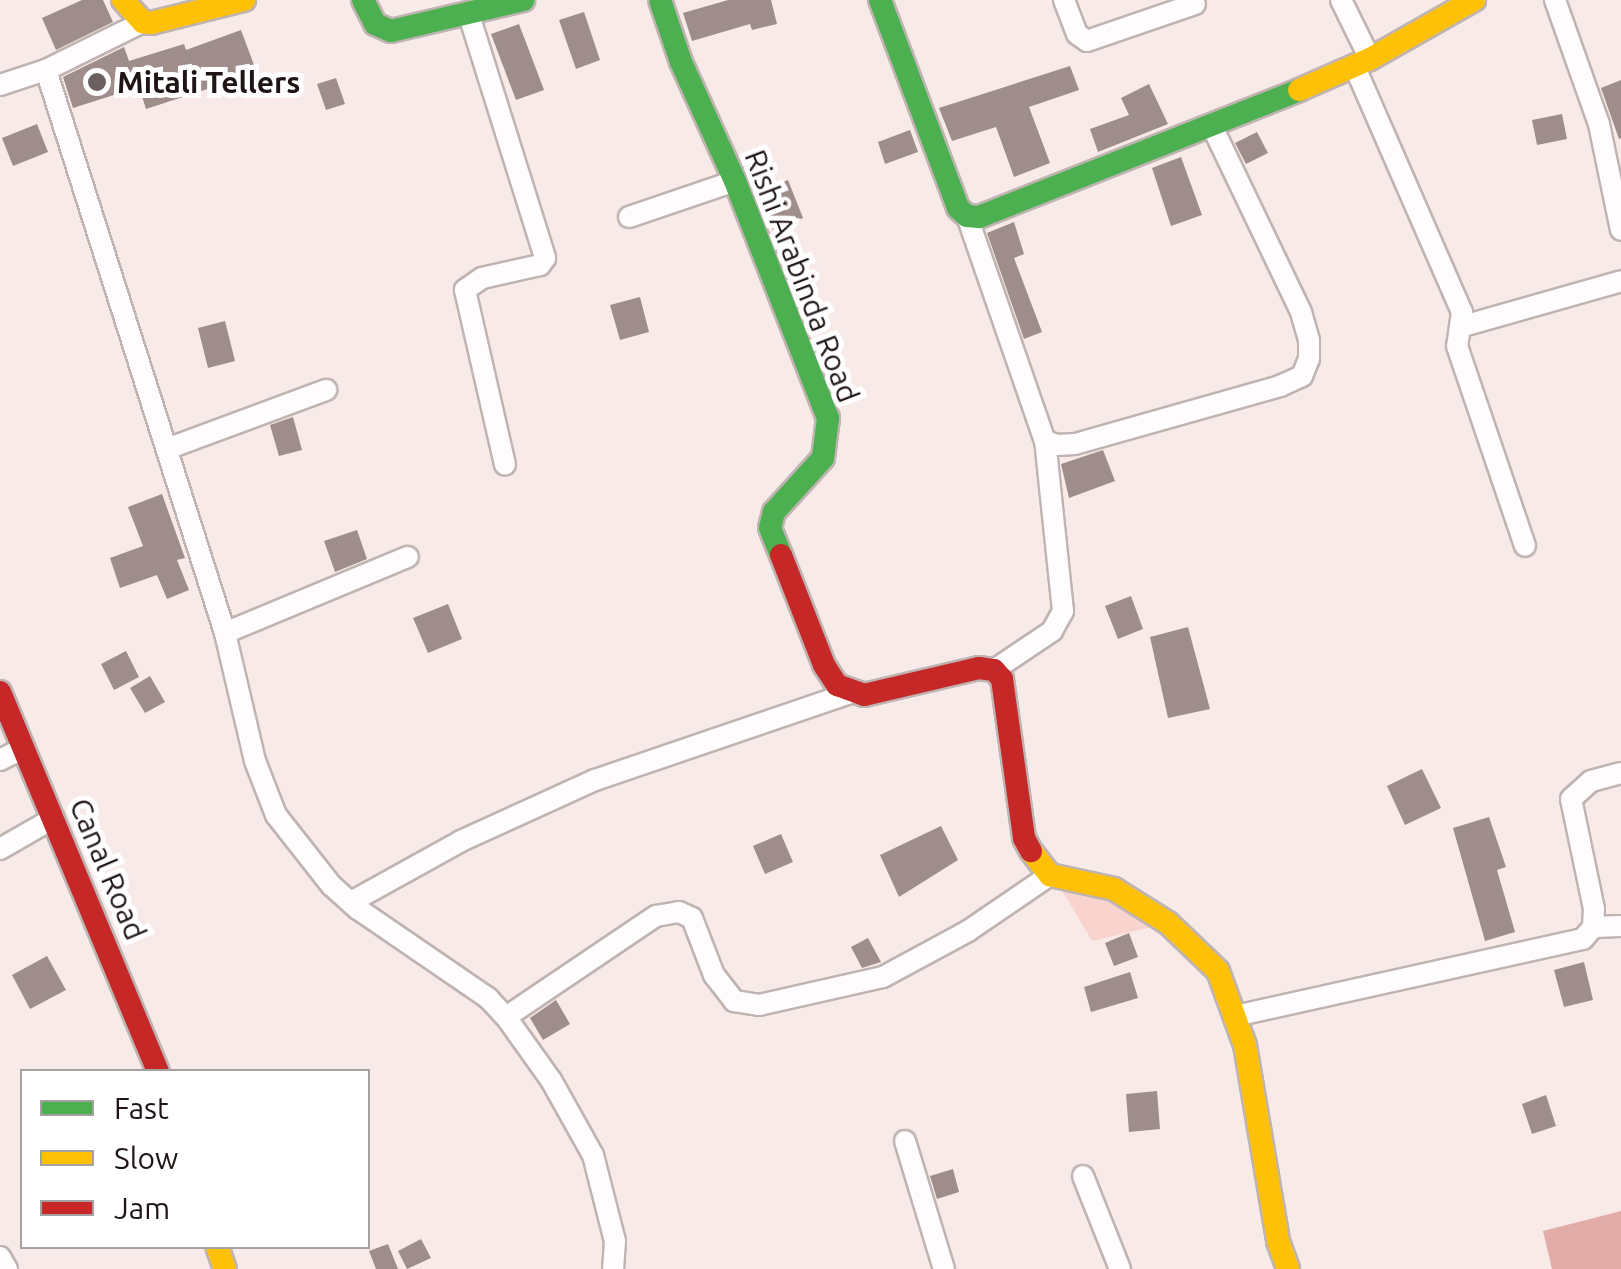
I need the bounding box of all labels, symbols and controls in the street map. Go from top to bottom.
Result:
place label: Mitali Tellers [117,64,301,100]
marker: Mitali Tellers [86,71,108,93]
street label: Rishi Arabinda Road [737,145,867,407]
street label: Canal Road [62,793,154,945]
legend [20,1069,370,1249]
text: Fast [114,1091,169,1125]
text: Slow [114,1141,178,1175]
text: Jam [114,1191,170,1225]

